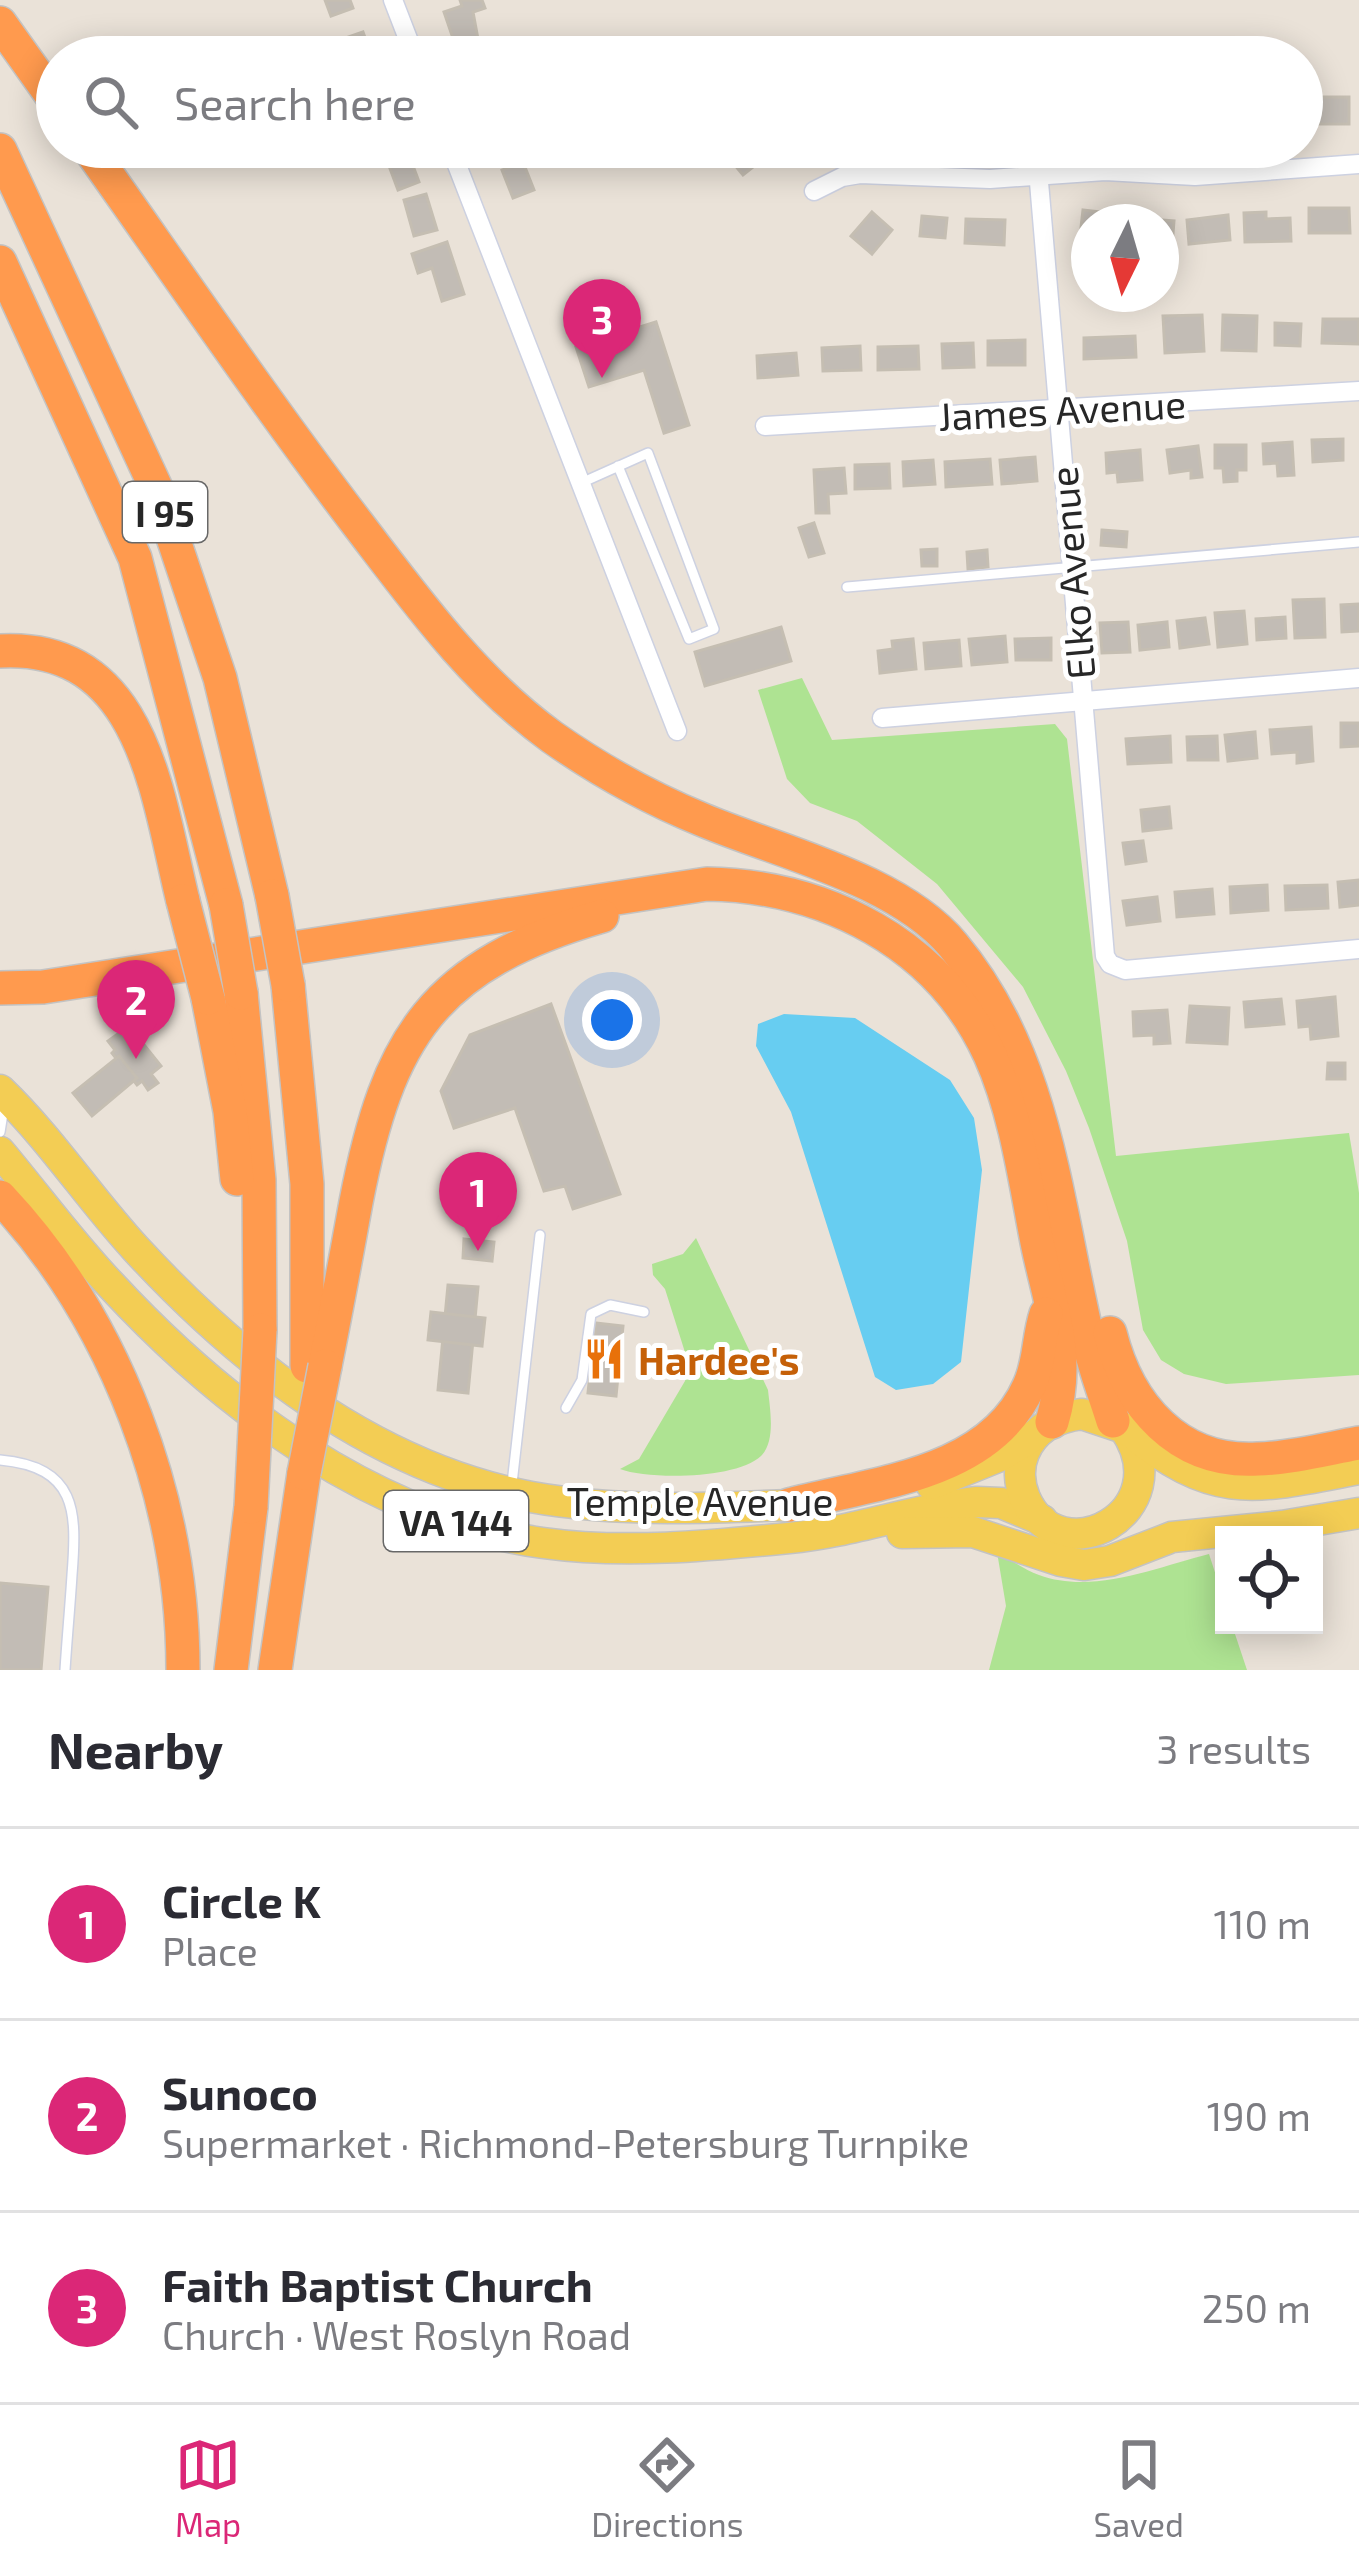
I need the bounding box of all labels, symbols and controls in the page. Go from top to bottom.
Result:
search box [36,36,1323,168]
icon: search [78,69,144,135]
text: Search here [174,75,416,129]
north arrow [1071,204,1179,312]
pin: 3 [563,279,641,378]
street label: James Avenue [937,379,1187,439]
street label: Elko Avenue [1038,465,1104,681]
road number: I 95 [123,482,207,542]
pin: 2 [97,960,175,1059]
your location [582,990,642,1050]
pin: 1 [439,1152,517,1251]
restaurant icon: Hardee's [581,1336,627,1382]
place label: Hardee's [638,1336,800,1383]
street label: Temple Avenue [567,1477,834,1524]
road number: VA 144 [384,1491,528,1551]
map controls [1215,1526,1323,1634]
button: locate [1215,1526,1323,1634]
text: Nearby [48,1718,223,1779]
text: 3 results [1157,1725,1311,1772]
text: Circle K [162,1873,321,1927]
text: 1 [79,1900,95,1947]
text: 110 m [1214,1900,1311,1947]
text: Place [162,1927,258,1974]
text: Sunoco [162,2065,318,2119]
text: 2 [76,2092,98,2139]
text: 190 m [1207,2092,1311,2139]
text: Supermarket · Richmond-Petersburg Turnpike [162,2119,969,2166]
text: Faith Baptist Church [162,2257,593,2311]
text: 3 [76,2284,98,2331]
text: 250 m [1202,2284,1311,2331]
text: Church · West Roslyn Road [162,2311,631,2358]
tab: Map [175,2432,241,2544]
tab: Directions [591,2432,743,2544]
tab: Saved [1093,2432,1184,2544]

